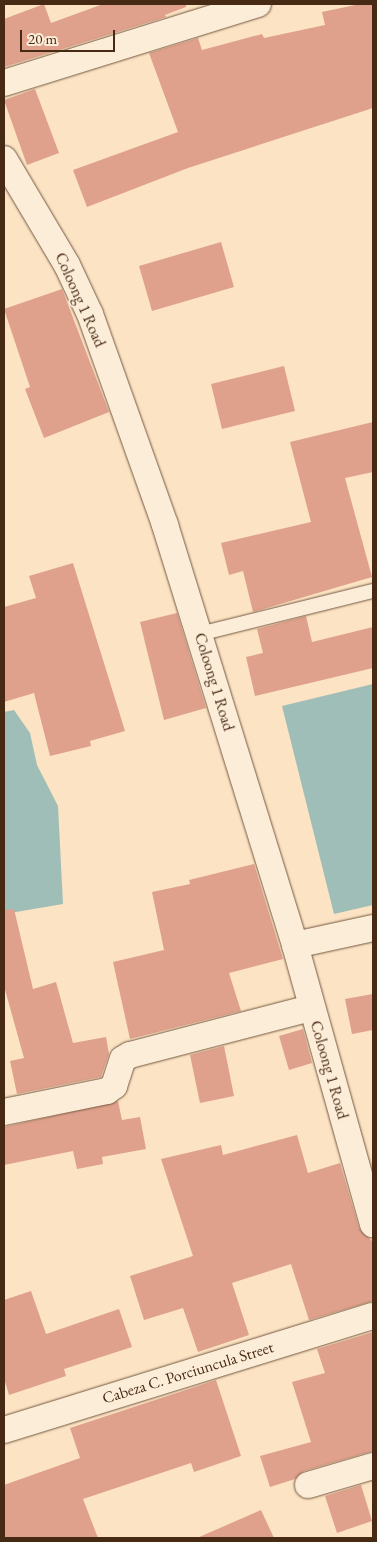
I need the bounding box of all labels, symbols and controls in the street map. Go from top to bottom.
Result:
scale bar [22,20,118,52]
text: 20 m [28,29,57,48]
street label: Coloong 1 Road [51,250,109,350]
street label: Coloong 1 Road [190,631,238,733]
street label: Coloong 1 Road [306,1018,352,1122]
street label: Cabeza C. Porciuncula Street [100,1338,276,1408]

